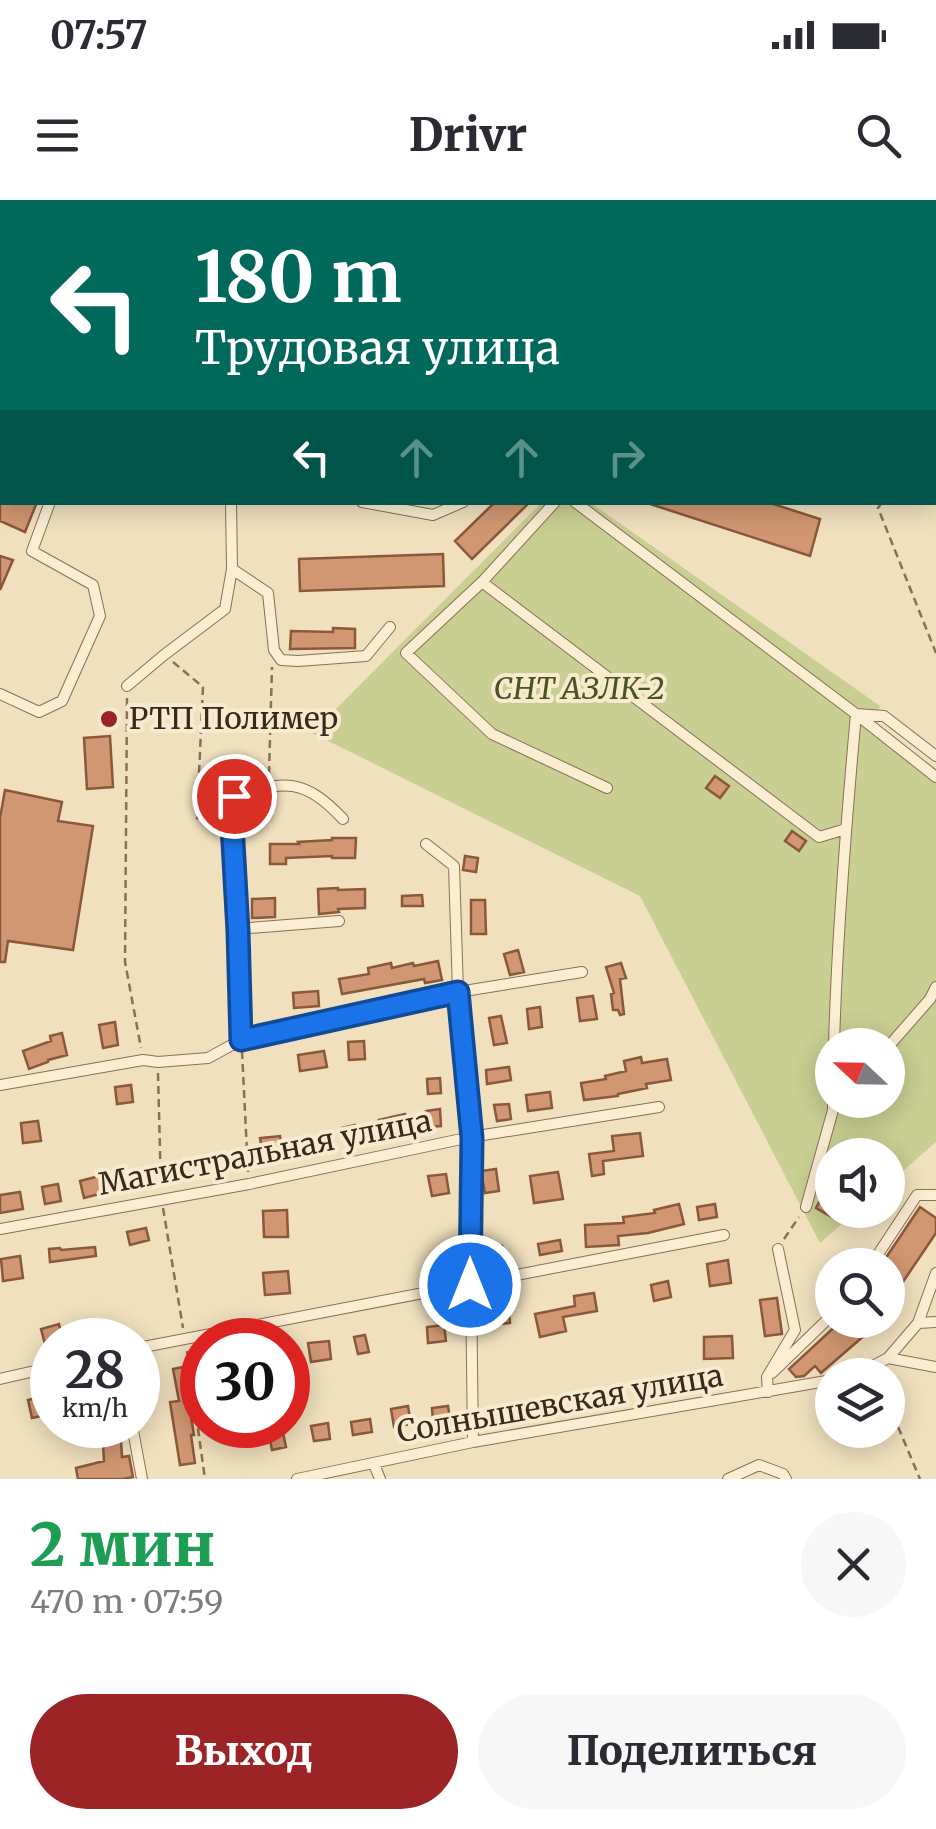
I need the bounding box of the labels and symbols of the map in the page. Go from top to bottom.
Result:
park label: СНТ АЗЛК-2 [494,669,664,707]
place label: РТП Полимер [129,699,338,737]
marker: РТП Полимер [98,708,120,730]
pin [192,754,277,839]
north arrow [815,1028,905,1118]
street label: Магистральная улица [95,1101,435,1203]
position arrow [418,1233,522,1337]
speed limit sign: 30 [180,1318,310,1448]
street label: Солнышевская улица [394,1356,726,1450]

